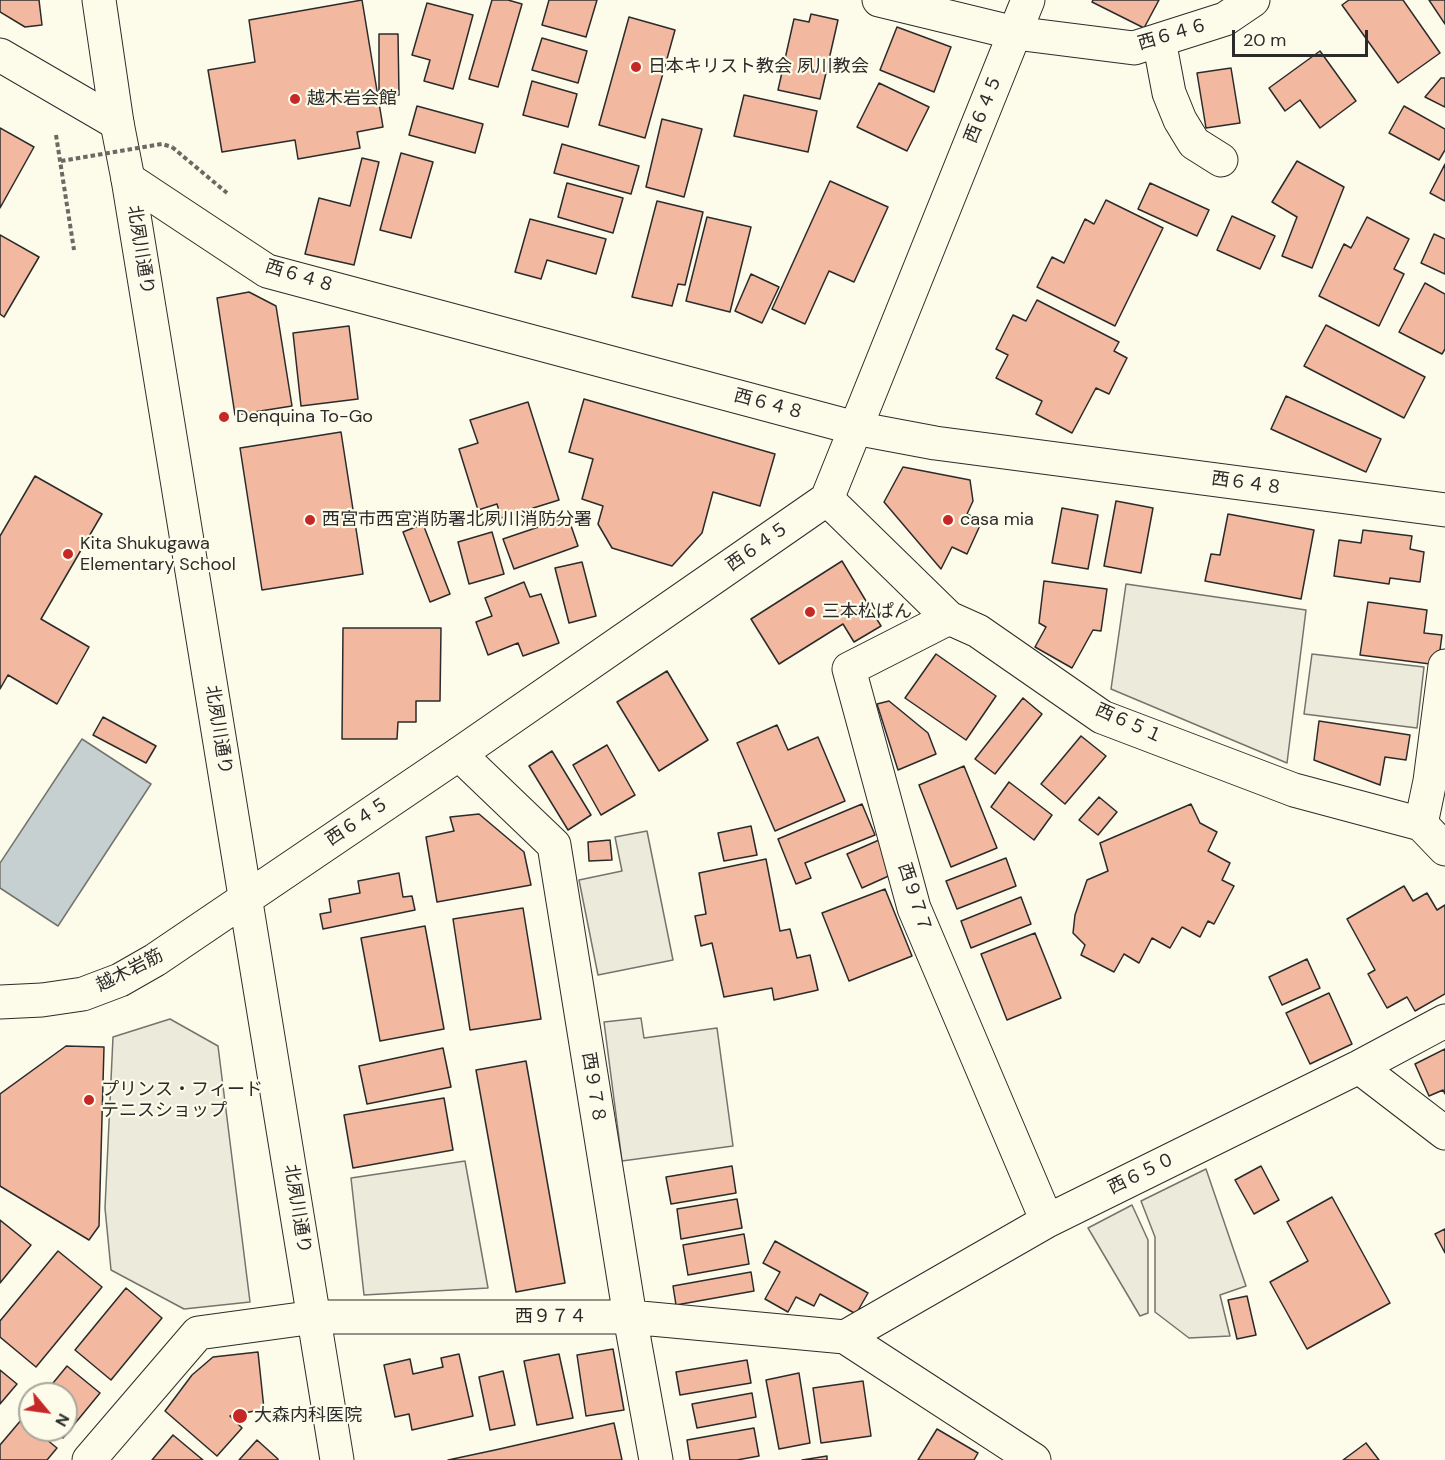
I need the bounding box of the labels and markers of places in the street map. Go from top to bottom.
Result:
place label: 日本キリスト教会 夙川教会 [648,56,869,78]
marker: 日本キリスト教会 夙川教会 [629,60,643,74]
place label: 越木岩会館 [307,88,397,110]
marker: 越木岩会館 [288,92,302,106]
place label: Denquina To-Go [236,406,373,428]
marker: Denquina To-Go [217,410,231,424]
place label: 西宮市西宮消防署北夙川消防分署 [322,509,592,531]
place label: casa mia [960,509,1034,531]
marker: 西宮市西宮消防署北夙川消防分署 [303,513,317,527]
marker: casa mia [941,513,955,527]
place label: Kita Shukugawa Elementary School [80,533,236,576]
marker: Kita Shukugawa Elementary School [61,547,75,561]
place label: 三本松ぱん [822,601,912,623]
marker: 三本松ぱん [803,605,817,619]
place label: プリンス・フィード テニスショップ [101,1079,263,1122]
marker: プリンス・フィード テニスショップ [82,1093,96,1107]
place label: 大森内科医院 [254,1405,362,1427]
marker: 大森内科医院 [231,1407,249,1425]

